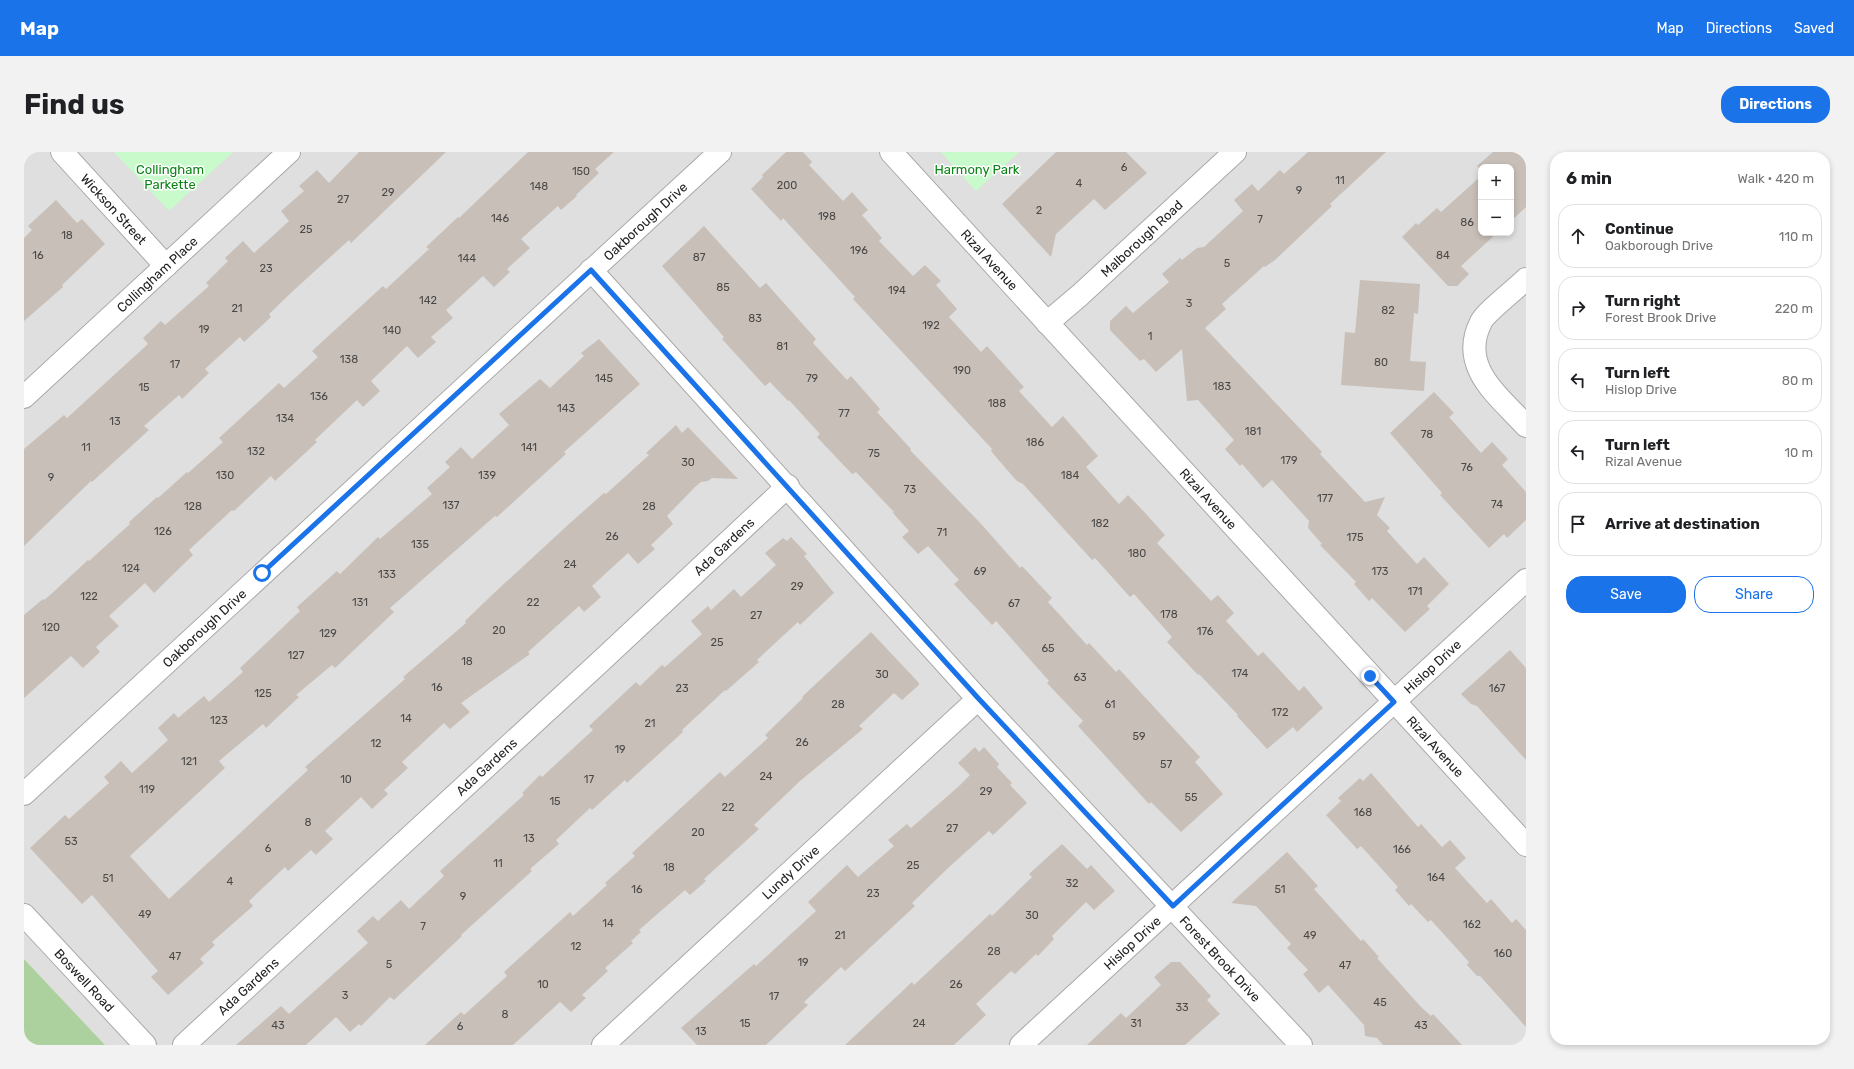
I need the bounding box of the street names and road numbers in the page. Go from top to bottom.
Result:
street label: Wickson Street [78,171,150,247]
street label: Oakborough Drive [600,179,690,263]
street label: Malborough Road [1098,197,1185,280]
street label: Rizal Avenue [958,226,1021,293]
street label: Collingham Place [114,233,200,315]
street label: Rizal Avenue [1177,465,1240,532]
street label: Ada Gardens [690,514,757,578]
street label: Oakborough Drive [159,586,249,670]
street label: Hislop Drive [1401,636,1464,696]
street label: Rizal Avenue [1404,713,1467,780]
street label: Ada Gardens [453,735,520,798]
street label: Lundy Drive [759,842,822,902]
street label: Hislop Drive [1101,913,1164,973]
street label: Forest Brook Drive [1177,913,1264,1005]
street label: Boswell Road [52,946,118,1015]
street label: Ada Gardens [215,954,282,1018]

